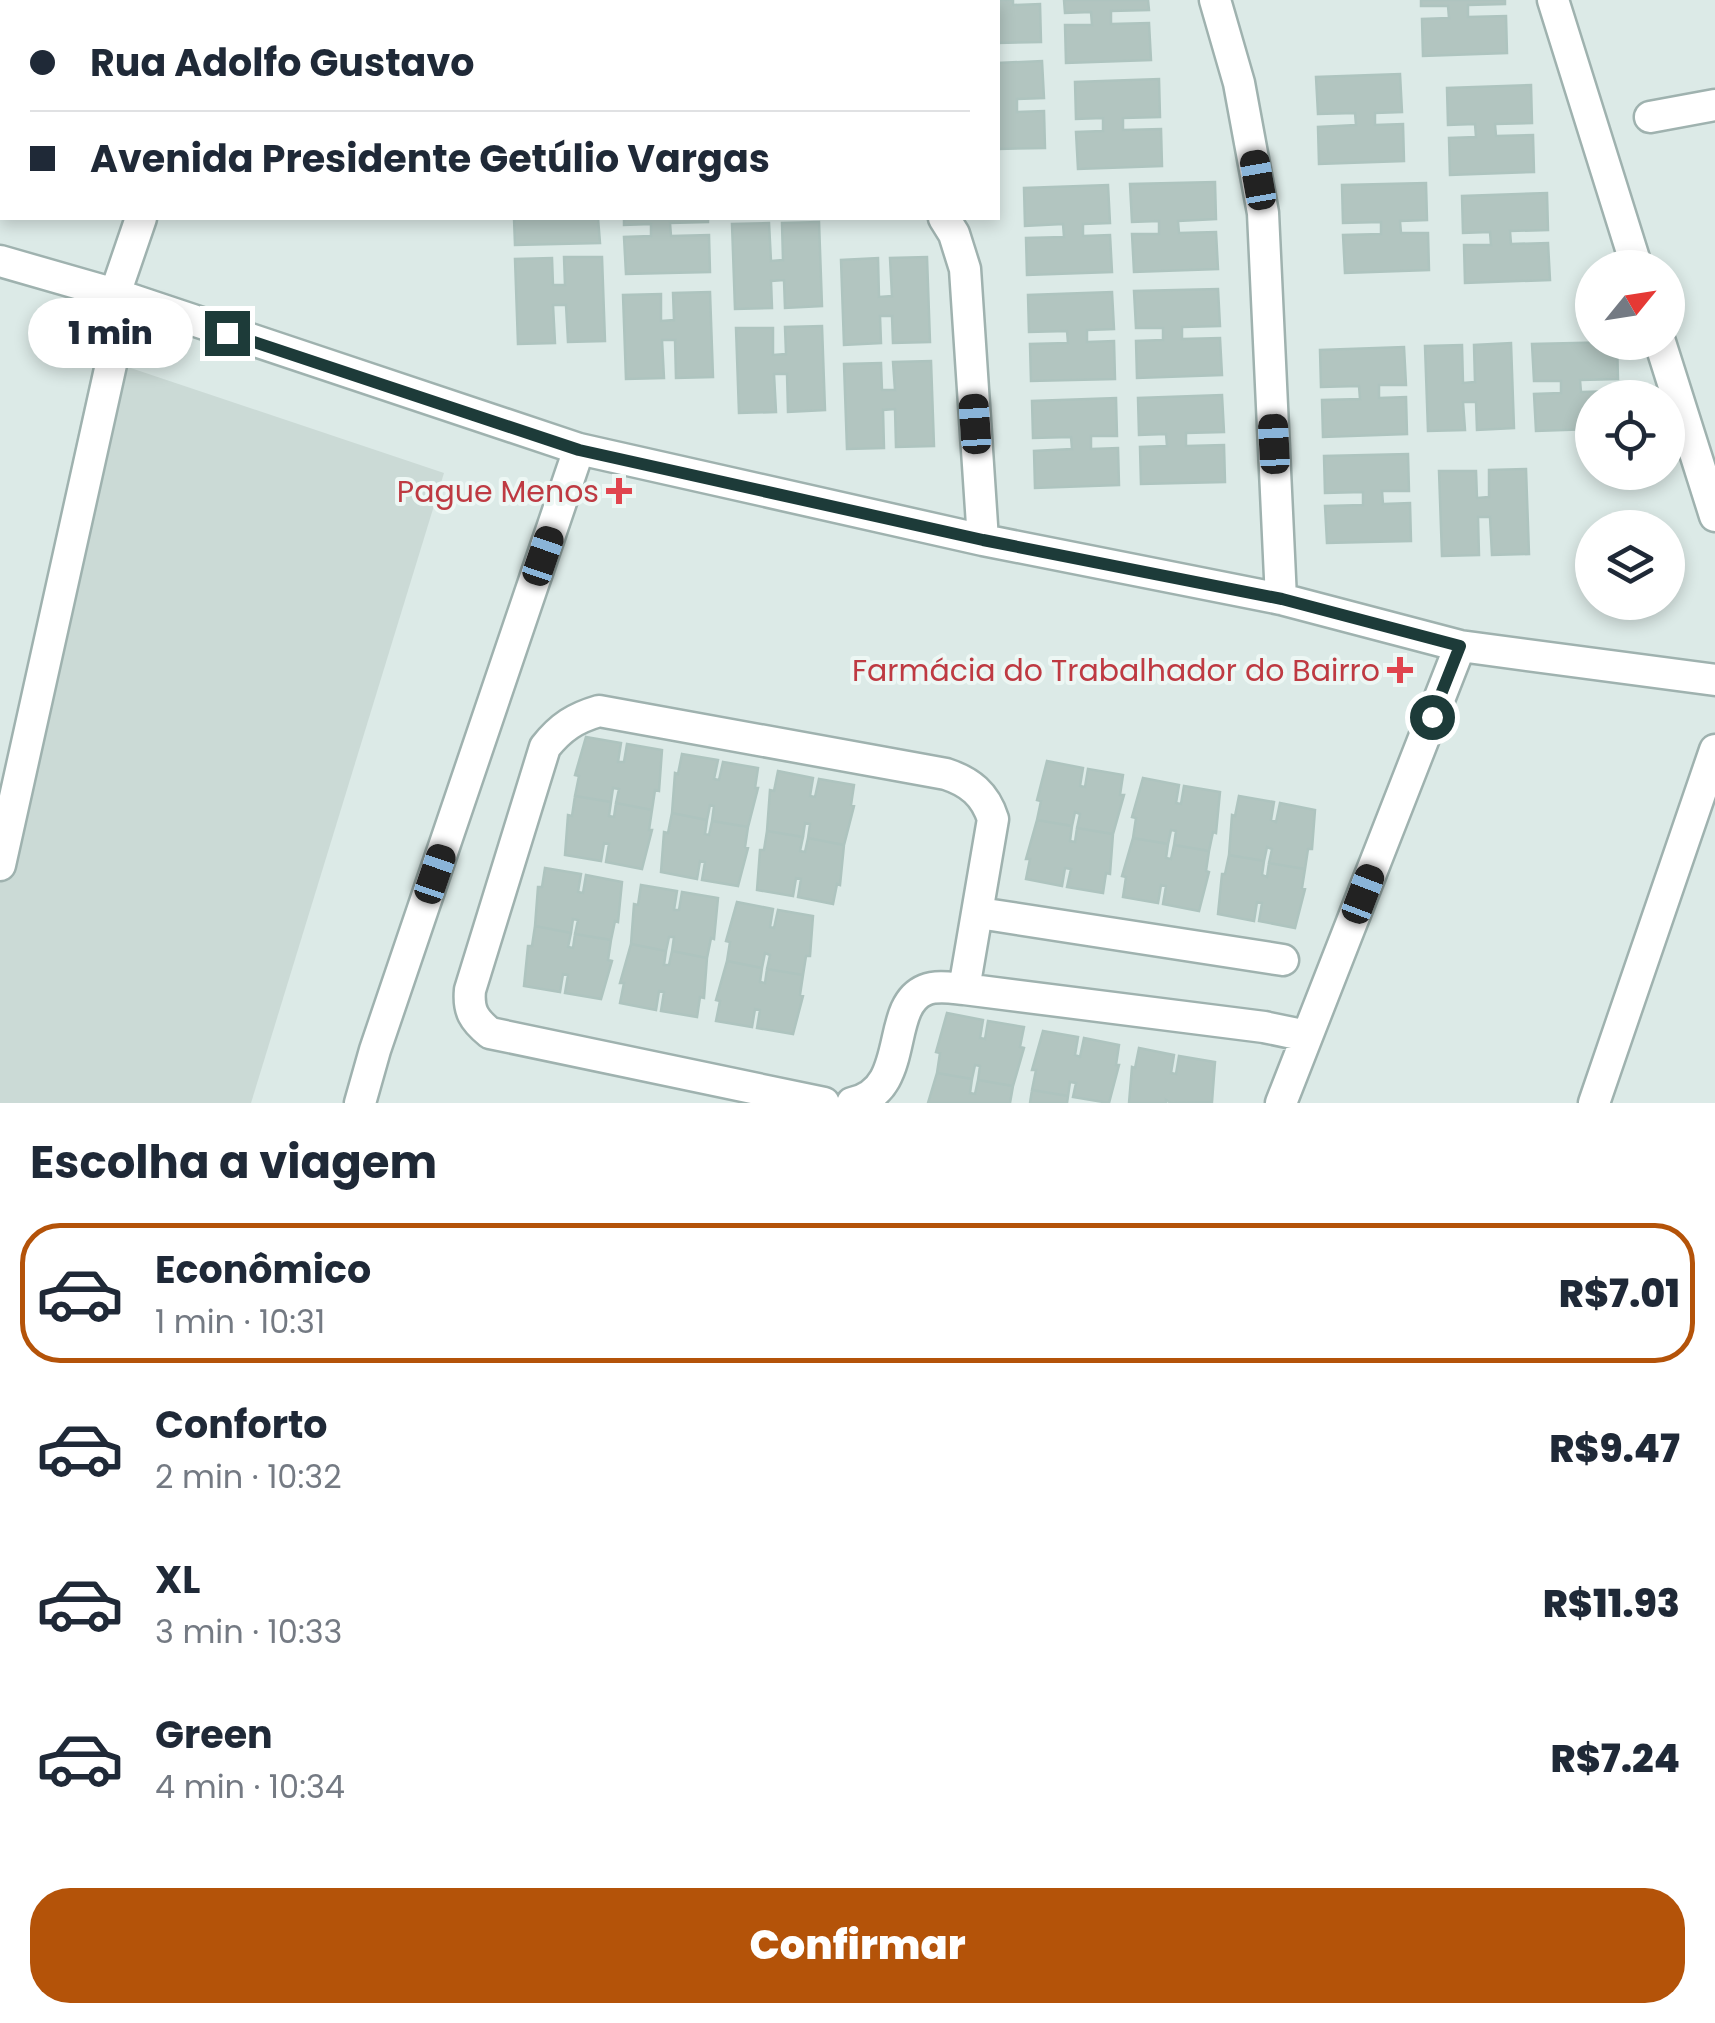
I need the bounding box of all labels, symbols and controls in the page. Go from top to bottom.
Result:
text: Rua Adolfo Gustavo [90,36,474,89]
text: Avenida Presidente Getúlio Vargas [90,132,770,185]
car [1238,148,1278,212]
north arrow [1575,250,1685,360]
map controls [1575,250,1685,620]
callout: 1 min [27,298,192,368]
text: 1 min [68,310,153,355]
route end [205,311,250,356]
button: locate [1575,380,1685,490]
car [958,393,992,455]
car [1257,413,1291,475]
place label: Pague Menos [397,470,599,513]
marker: Pague Menos [608,480,630,502]
button: layers [1575,510,1685,620]
car [519,523,567,589]
place label: Farmácia do Trabalhador do Bairro [852,649,1380,692]
marker: Farmácia do Trabalhador do Bairro [1389,659,1411,681]
route start [1410,695,1455,740]
car [411,841,459,907]
car [1338,861,1388,927]
text: Escolha a viagem [30,1131,437,1194]
text: Econômico [155,1243,371,1296]
icon: car [35,1248,125,1338]
text: R$7.01 [1559,1267,1680,1320]
text: 1 min · 10:31 [155,1299,325,1344]
text: Conforto [155,1398,328,1451]
icon: car [35,1403,125,1493]
text: R$9.47 [1549,1422,1680,1475]
text: 2 min · 10:32 [155,1454,342,1499]
text: XL [155,1553,200,1606]
icon: car [35,1558,125,1648]
text: R$11.93 [1543,1577,1680,1630]
text: 3 min · 10:33 [155,1609,342,1654]
text: Green [155,1708,273,1761]
icon: car [35,1713,125,1803]
text: R$7.24 [1551,1732,1680,1785]
text: 4 min · 10:34 [155,1764,345,1809]
button: Confirmar [30,1888,1685,2003]

